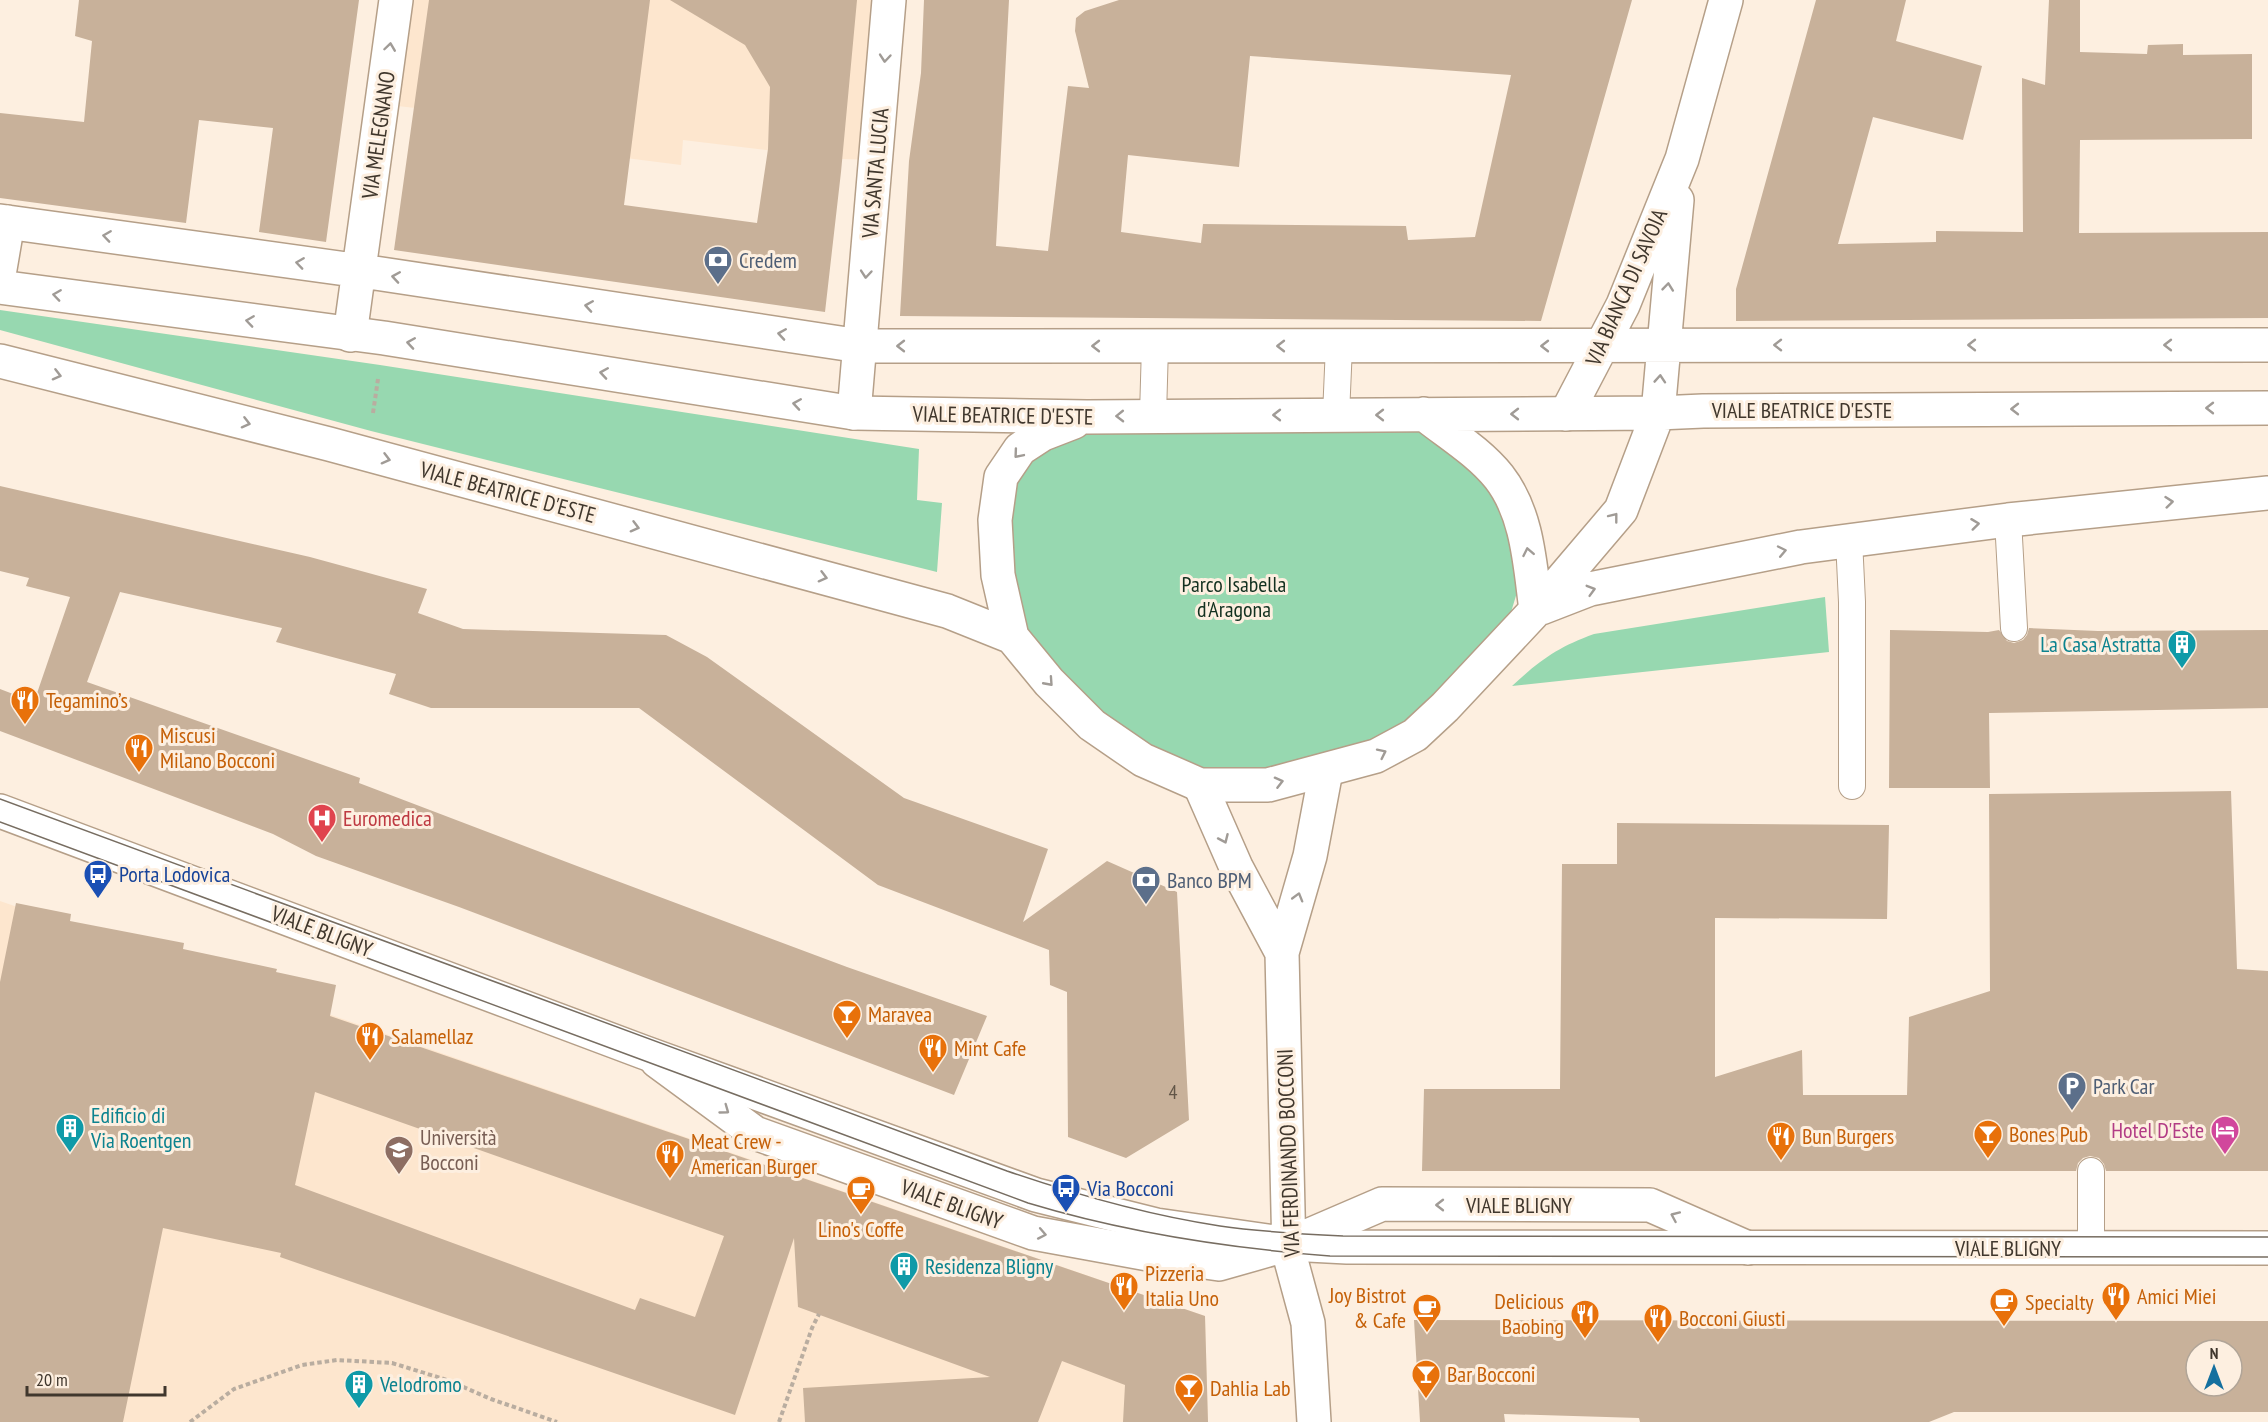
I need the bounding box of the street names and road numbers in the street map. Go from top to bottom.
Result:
street label: VIA MELEGNANO [355,69,401,202]
street label: VIA SANTA LUCIA [855,106,895,240]
street label: VIA BIANCA DI SAVOIA [1578,204,1673,371]
street label: VIALE BEATRICE D'ESTE [1711,396,1892,424]
street label: VIALE BEATRICE D'ESTE [911,399,1094,431]
street label: VIALE BEATRICE D'ESTE [416,455,599,529]
street label: VIALE BLIGNY [266,899,377,963]
street label: VIA FERDINANDO BOCCONI [1270,1048,1306,1259]
street label: VIALE BLIGNY [896,1172,1007,1235]
street label: VIALE BLIGNY [1465,1191,1572,1219]
street label: VIALE BLIGNY [1954,1234,2061,1262]

